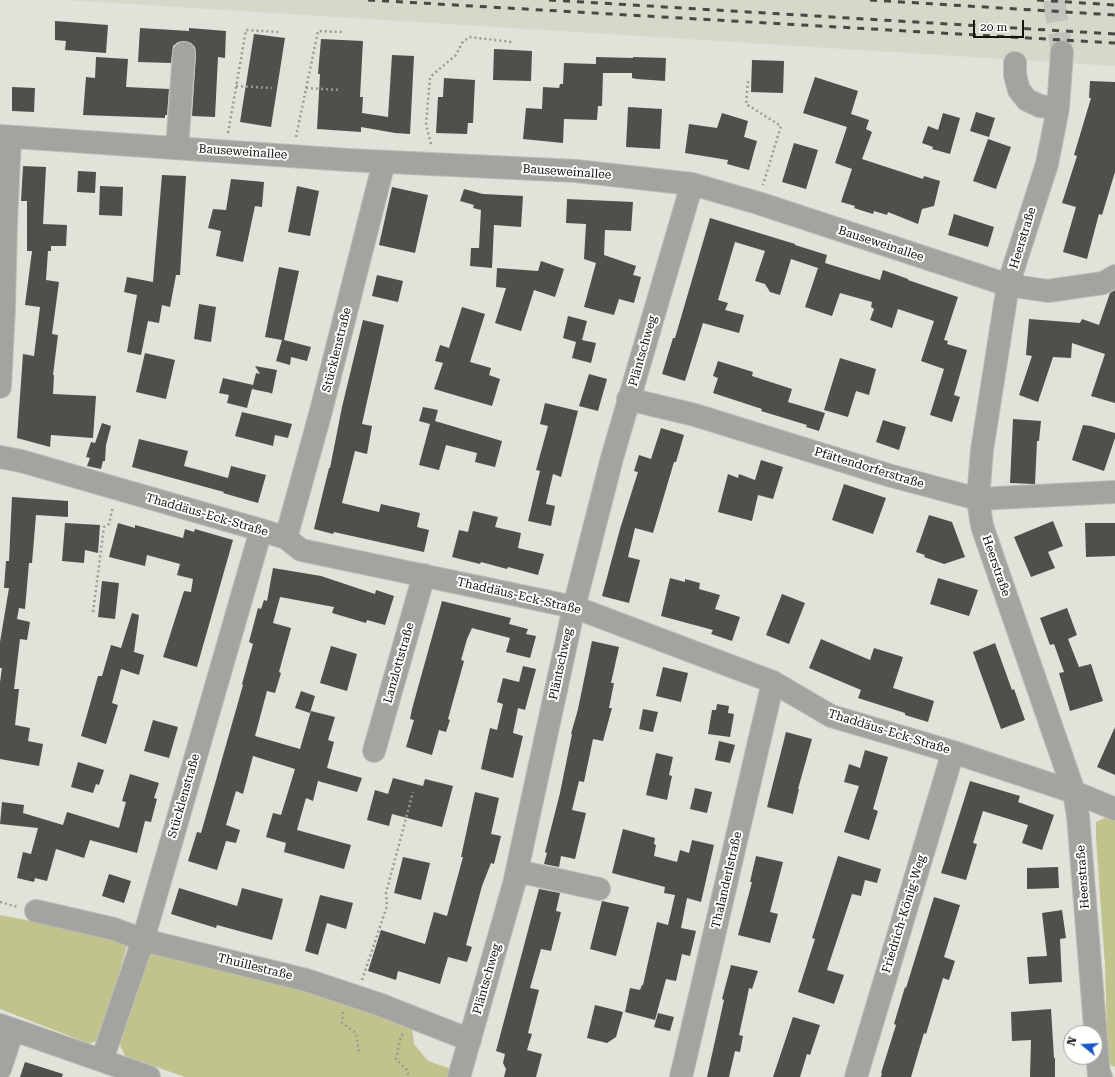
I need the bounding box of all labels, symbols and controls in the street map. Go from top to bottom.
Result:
scale bar [975,12,1026,38]
text: 20 m [980,20,1007,34]
street label: Bauseweinallee [198,142,288,162]
street label: Bauseweinallee [522,162,612,182]
street label: Heerstraße [1007,205,1039,271]
street label: Bauseweinallee [836,223,926,265]
street label: Stücklenstraße [319,306,355,394]
street label: Pläntschweg [626,314,660,388]
street label: Pfättendorferstraße [812,444,926,492]
street label: Thaddäus-Eck-Straße [144,491,270,539]
street label: Heerstraße [979,534,1013,598]
street label: Thaddäus-Eck-Straße [456,575,582,617]
street label: Lanzlottstraße [381,621,417,705]
street label: Pläntschweg [546,627,576,701]
street label: Thaddäus-Eck-Straße [826,707,952,757]
street label: Stücklenstraße [165,752,203,840]
street label: Thalanderlstraße [709,830,745,930]
street label: Heerstraße [1074,845,1092,909]
street label: Friedrich-König-Weg [879,853,929,975]
street label: Pläntschweg [470,942,504,1016]
street label: Thuillestraße [216,951,294,983]
north arrow [1063,1025,1103,1065]
text: N [1065,1035,1080,1047]

